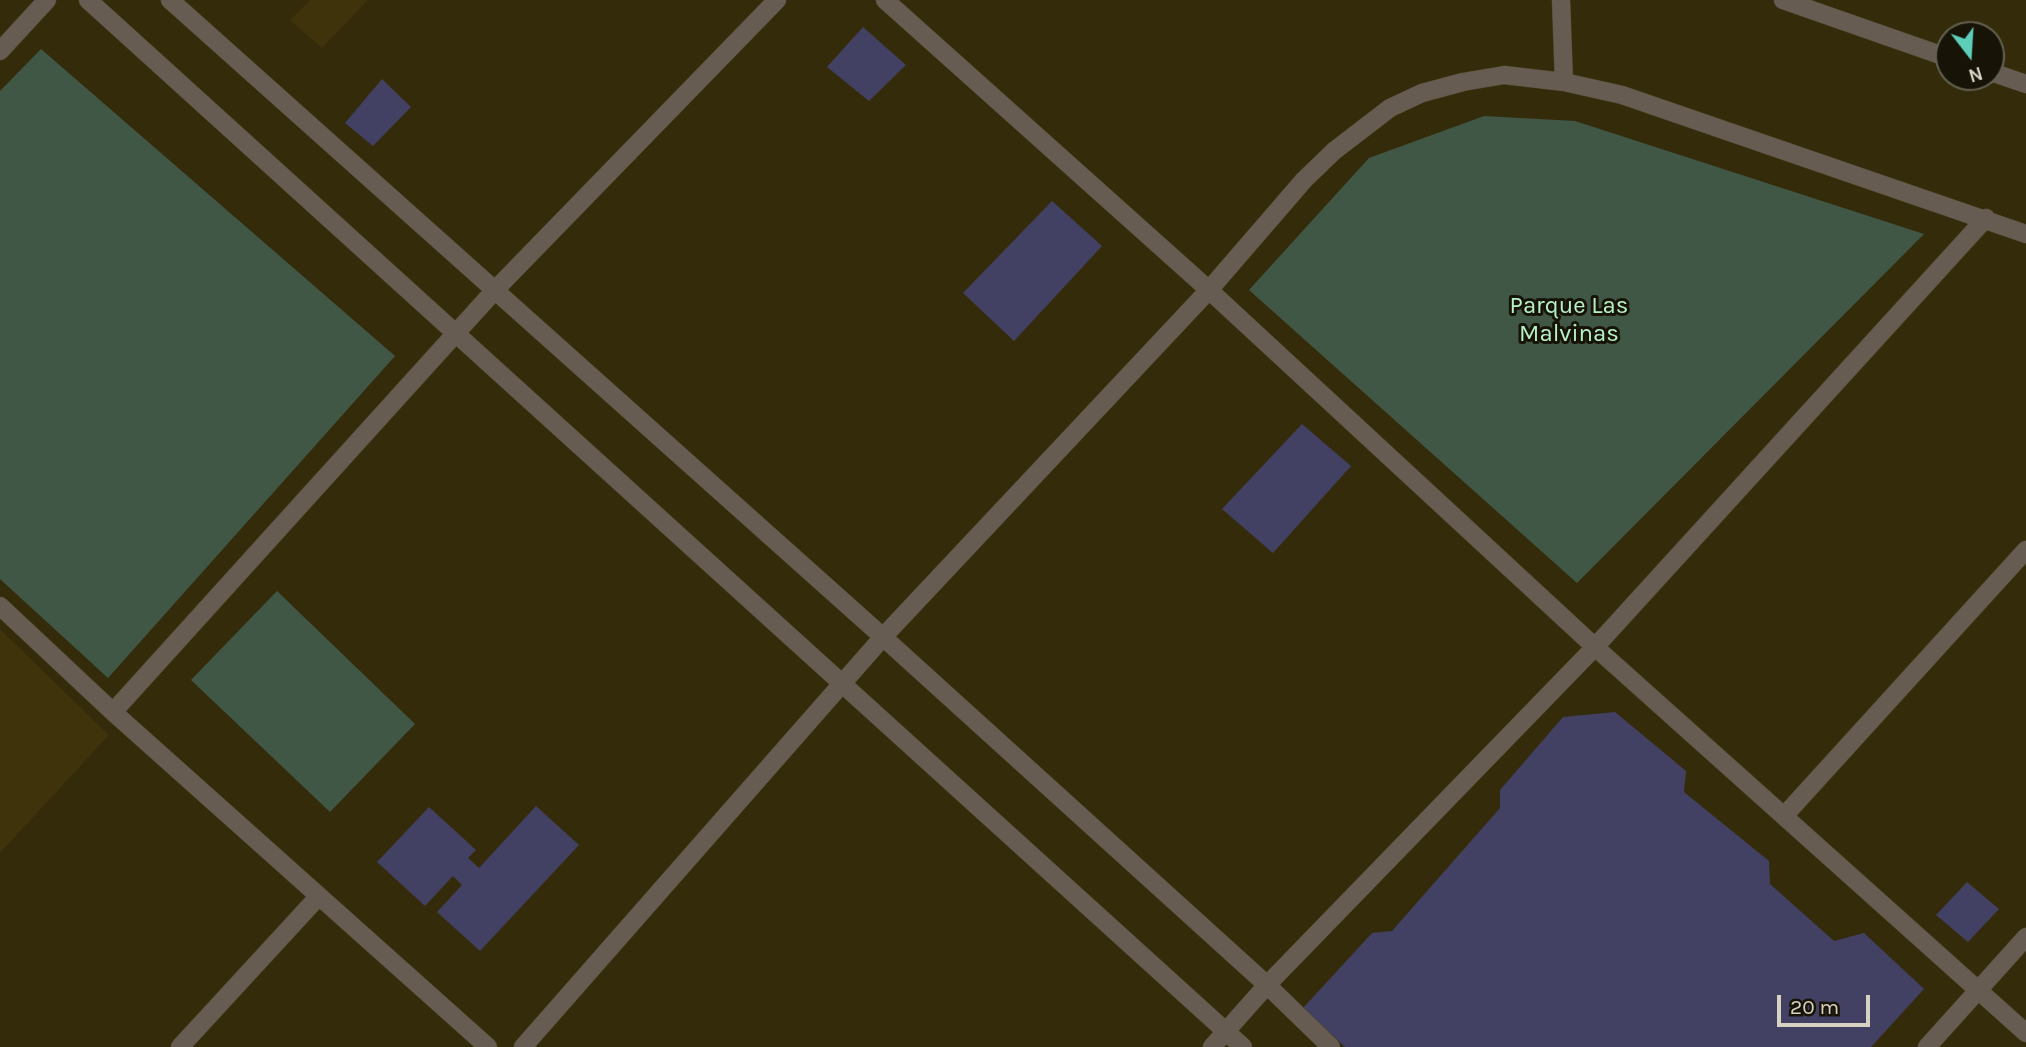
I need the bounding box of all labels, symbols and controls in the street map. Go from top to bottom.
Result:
north arrow [1935,21,2005,91]
text: N [1966,62,1985,87]
park label: Parque Las Malvinas [1510,292,1628,348]
scale bar [1781,981,1874,1025]
text: 20 m [1790,995,1839,1019]

